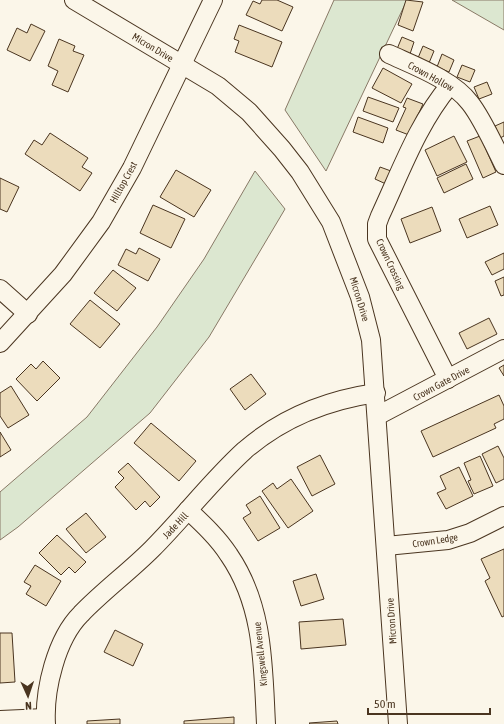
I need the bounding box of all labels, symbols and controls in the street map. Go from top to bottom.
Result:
street label: Micron Drive [130,31,176,64]
street label: Crown Hollow [406,59,456,94]
street label: Hilltop Crest [108,160,139,205]
street label: Crown Crossing [374,237,407,292]
street label: Micron Drive [348,276,372,323]
street label: Crown Gate Drive [411,364,472,403]
street label: Jade Hill [160,510,191,541]
street label: Crown Ledge [412,531,459,550]
street label: Micron Drive [384,597,399,644]
street label: Kingswell Avenue [252,621,269,687]
north arrow [8,676,48,716]
scale bar [368,690,490,716]
text: 50 m [374,697,396,711]
text: N [25,700,32,712]

